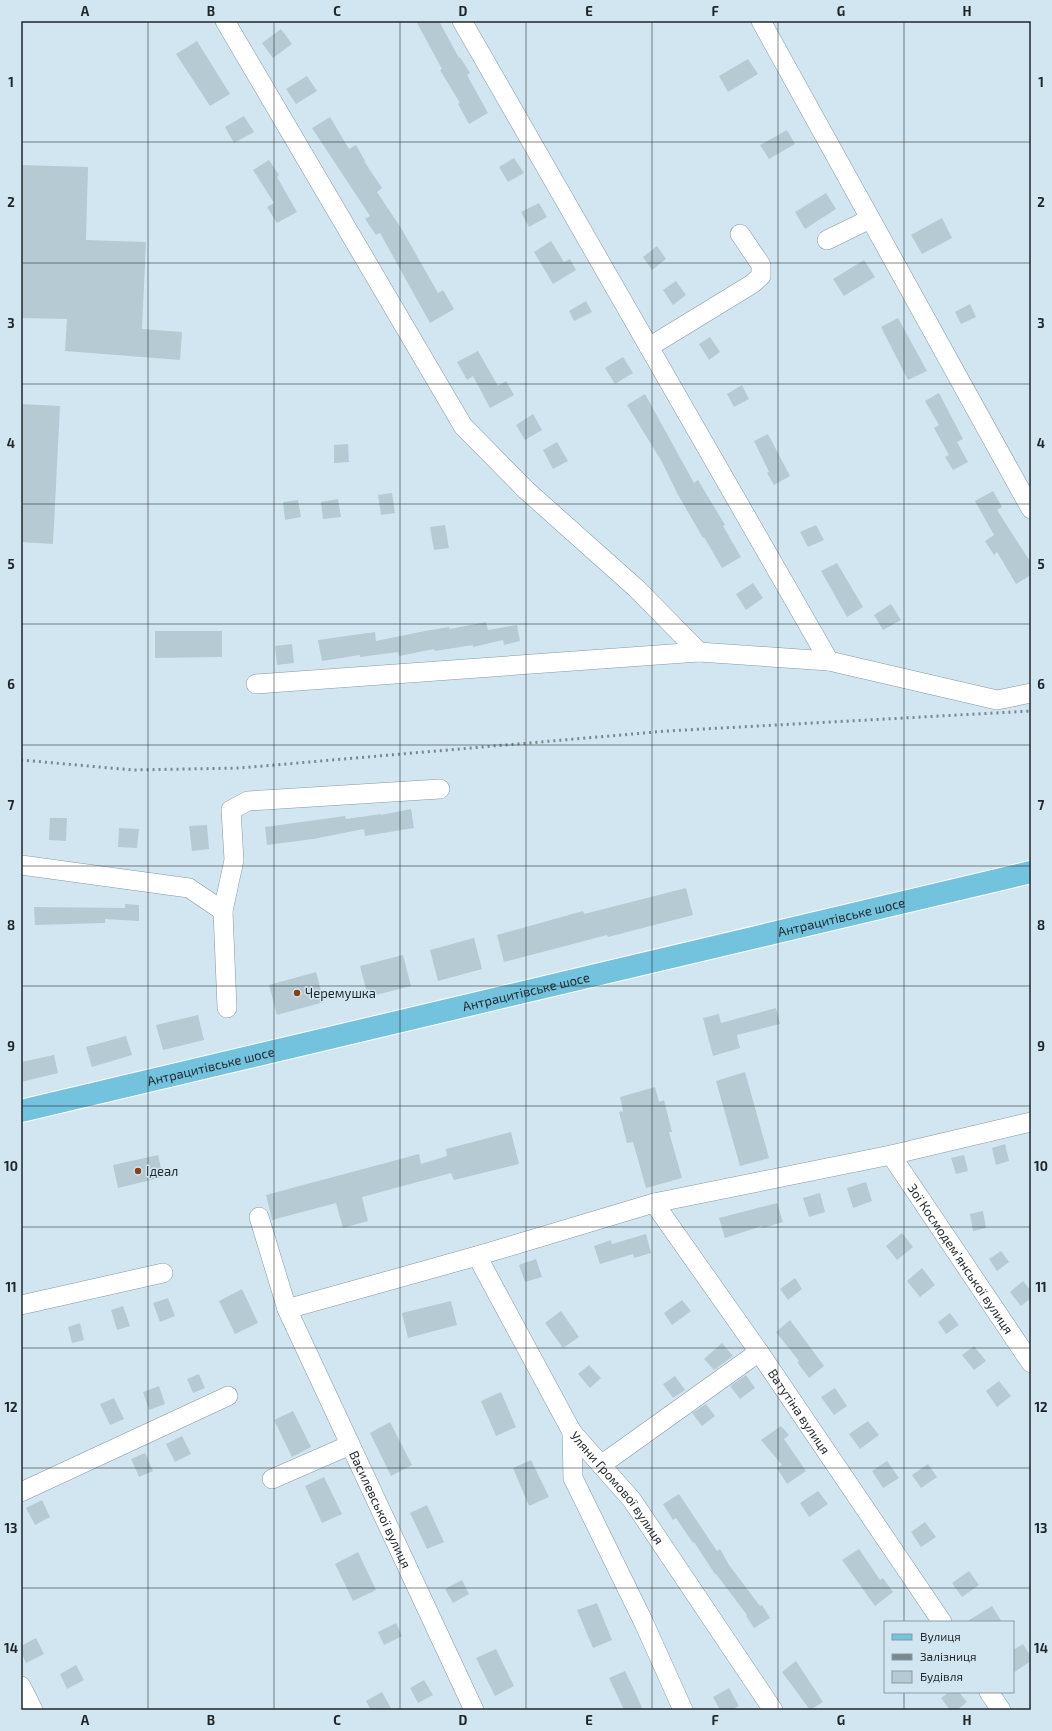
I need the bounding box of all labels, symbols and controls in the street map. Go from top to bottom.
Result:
text: A [81,3,90,19]
text: B [207,3,215,19]
text: C [333,3,341,19]
text: D [459,3,468,19]
text: E [585,3,593,19]
text: F [711,3,719,19]
text: G [837,3,845,19]
text: H [963,3,972,19]
text: 1 [8,74,14,90]
text: 1 [1038,74,1044,90]
text: 2 [7,194,15,210]
text: 2 [1037,194,1045,210]
text: 3 [7,315,15,331]
text: 3 [1037,315,1045,331]
text: 4 [7,435,15,451]
text: 4 [1037,435,1045,451]
text: 5 [7,556,15,572]
text: 5 [1037,556,1045,572]
text: 6 [7,676,15,692]
text: 6 [1037,676,1045,692]
text: 7 [8,797,15,813]
text: 7 [1038,797,1045,813]
street label: Антрацитівське шосе [776,894,907,940]
text: 8 [7,917,15,933]
text: 8 [1037,917,1045,933]
street label: Антрацитівське шосе [461,969,591,1014]
place label: Черемушка [305,985,376,1001]
marker: Черемушка [292,988,302,998]
text: 9 [7,1038,15,1054]
text: 9 [1037,1038,1045,1054]
street label: Антрацитівське шосе [146,1043,276,1089]
text: 10 [4,1158,18,1174]
text: 10 [1034,1158,1048,1174]
place label: Ідеал [146,1163,178,1179]
marker: Ідеал [133,1166,143,1176]
street label: Зої Космодем’янської вулиця [905,1181,1017,1337]
text: 11 [5,1279,17,1295]
text: 11 [1035,1279,1047,1295]
street label: Ватутіна вулиця [765,1366,834,1457]
text: 12 [4,1399,18,1415]
text: 12 [1034,1399,1048,1415]
street label: Уляни Громової вулиця [567,1428,667,1547]
street label: Василевської вулиця [346,1448,415,1571]
text: 13 [5,1520,18,1536]
text: 13 [1035,1520,1048,1536]
legend [884,1621,1014,1693]
text: Вулиця [920,1629,961,1644]
text: 14 [4,1640,18,1656]
text: 14 [1034,1640,1048,1656]
text: Залізниця [920,1649,977,1663]
text: Будівля [920,1669,963,1684]
text: A [81,1712,90,1728]
text: B [207,1712,215,1728]
text: C [333,1712,341,1728]
text: D [459,1712,468,1728]
text: E [585,1712,593,1728]
text: F [711,1712,719,1728]
text: G [837,1712,845,1728]
text: H [963,1712,972,1728]

